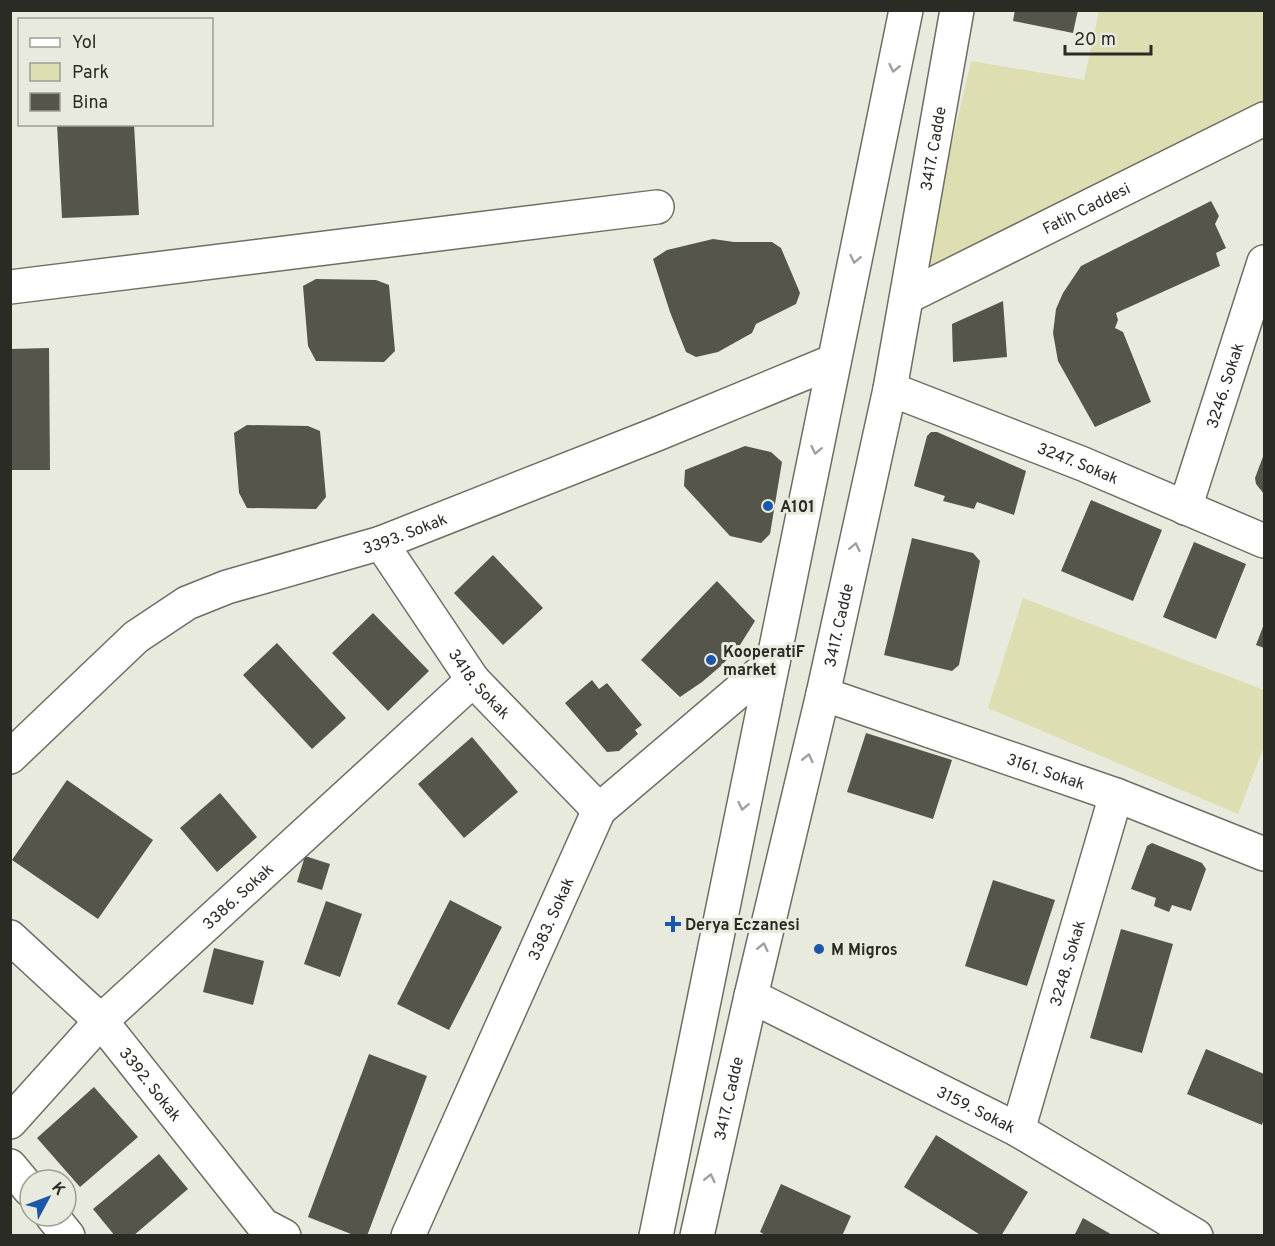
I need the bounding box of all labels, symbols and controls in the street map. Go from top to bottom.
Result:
legend [18,18,213,126]
scale bar [1065,18,1150,56]
text: 20 m [1074,29,1116,52]
text: Yol [72,32,97,55]
text: Park [72,62,109,85]
one-way arrow [888,63,901,73]
text: Bina [72,92,108,115]
street label: 3417. Cadde [917,105,952,193]
street label: Fatih Caddesi [1040,179,1134,240]
one-way arrow [849,254,862,264]
street label: 3246. Sokak [1203,340,1249,431]
street label: 3247. Sokak [1034,439,1121,490]
one-way arrow [810,445,823,455]
place label: A101 [780,498,815,518]
marker: A101 [761,499,775,513]
street label: 3393. Sokak [361,510,450,560]
one-way arrow [848,542,861,552]
street label: 3417. Cadde [821,582,859,669]
place label: KooperatiF market [723,643,805,681]
street label: 3418. Sokak [443,646,513,724]
marker: KooperatiF market [704,653,718,667]
street label: 3161. Sokak [1004,750,1087,796]
one-way arrow [800,753,813,763]
one-way arrow [738,800,751,810]
street label: 3386. Sokak [199,860,278,935]
street label: 3383. Sokak [525,874,580,964]
place label: Derya Eczanesi [685,916,800,936]
marker: Derya Eczanesi [666,917,680,931]
street label: 3248. Sokak [1047,918,1091,1009]
place label: M Migros [831,941,898,961]
marker: M Migros [812,942,826,956]
one-way arrow [755,943,768,953]
street label: 3392. Sokak [114,1044,185,1126]
street label: 3417. Cadde [711,1055,749,1143]
street label: 3159. Sokak [933,1083,1018,1139]
north arrow [18,1168,78,1228]
one-way arrow [702,1174,715,1184]
text: K [47,1179,69,1200]

